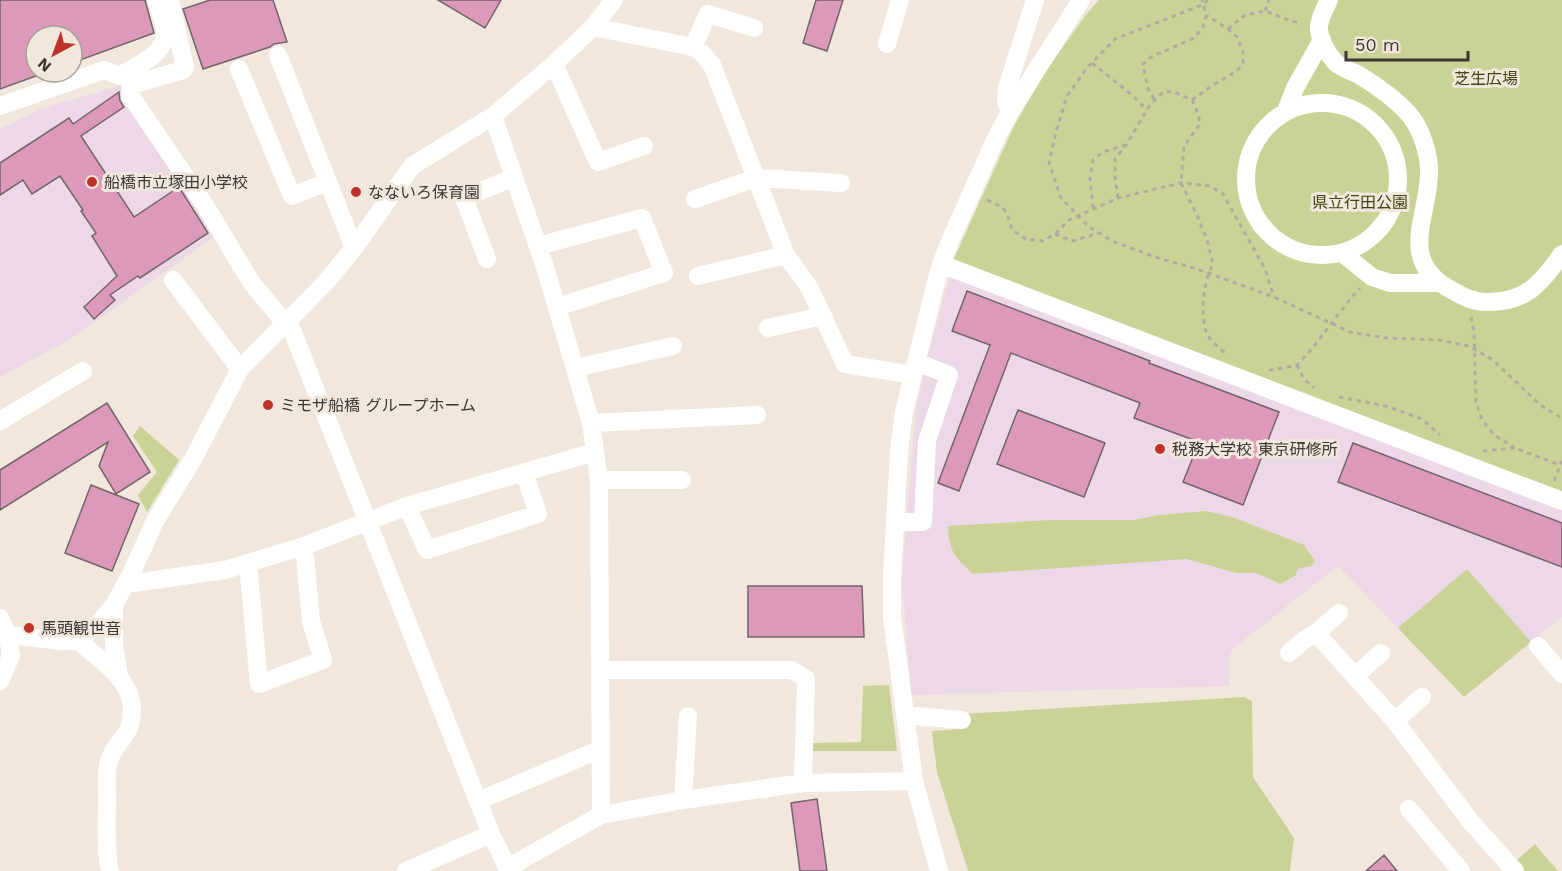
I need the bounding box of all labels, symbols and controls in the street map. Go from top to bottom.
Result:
north arrow [24,24,84,84]
scale bar [1346,24,1468,62]
text: 50 m [1355,34,1400,55]
text: N [34,54,55,76]
park label: 芝生広場 [1454,69,1518,88]
place label: 船橋市立塚田小学校 [104,173,248,192]
marker: 船橋市立塚田小学校 [85,175,99,189]
place label: なないろ保育園 [368,183,480,202]
marker: なないろ保育園 [349,185,363,199]
park label: 県立行田公園 [1312,193,1408,212]
place label: ミモザ船橋 グループホーム [280,396,476,415]
marker: ミモザ船橋 グループホーム [261,398,275,412]
place label: 税務大学校 東京研修所 [1172,440,1337,459]
marker: 税務大学校 東京研修所 [1153,442,1167,456]
place label: 馬頭観世音 [41,619,121,638]
marker: 馬頭観世音 [22,621,36,635]

